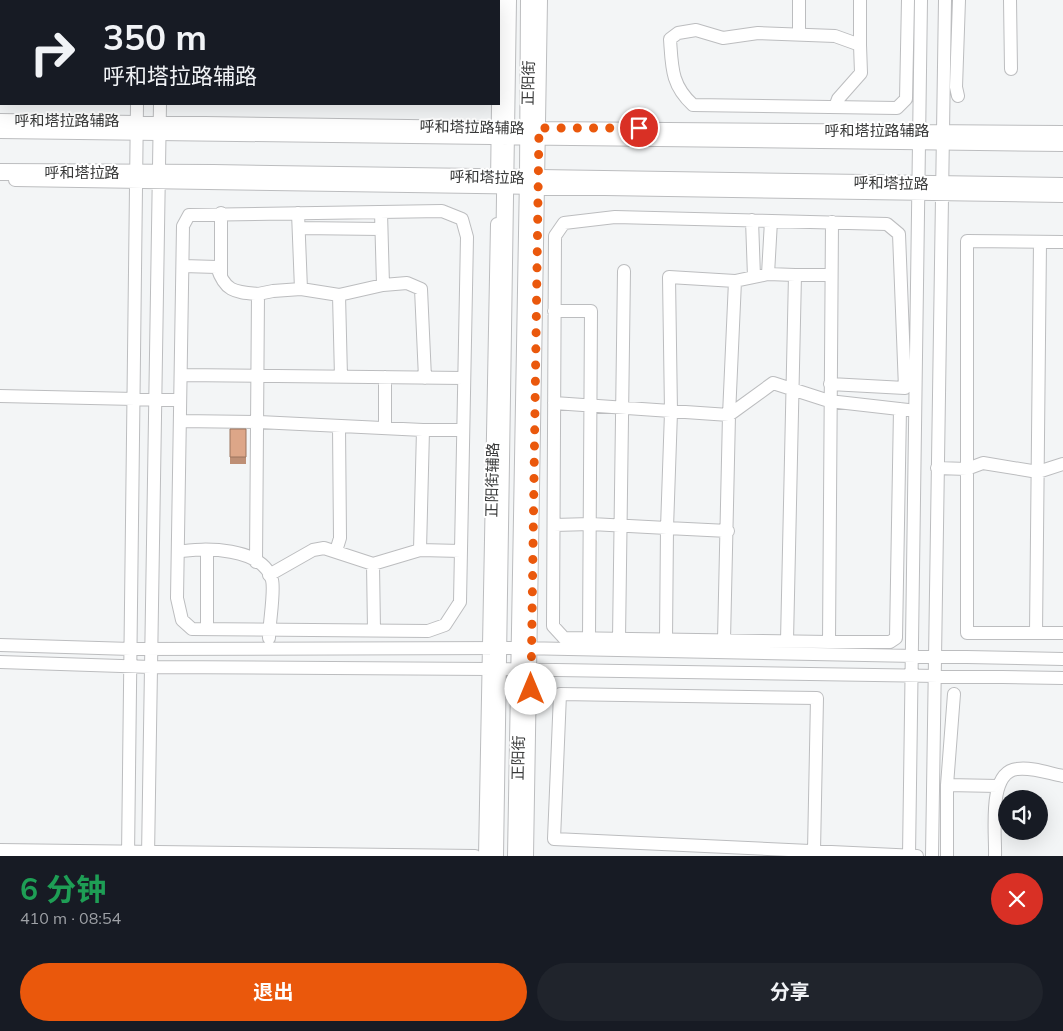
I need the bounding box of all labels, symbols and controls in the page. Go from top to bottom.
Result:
text: 350 m [103,15,207,59]
icon: right [20,20,85,85]
street label: 正阳街 [518,60,538,106]
text: 呼和塔拉路辅路 [103,62,257,90]
pin [618,107,660,149]
street label: 呼和塔拉路辅路 [14,111,120,130]
icon: arrive [625,114,653,142]
street label: 呼和塔拉路辅路 [419,117,525,137]
street label: 呼和塔拉路辅路 [824,121,930,140]
street label: 呼和塔拉路 [44,163,120,182]
street label: 呼和塔拉路 [449,167,525,187]
street label: 呼和塔拉路 [853,173,929,193]
street label: 正阳街辅路 [482,442,502,518]
position arrow [504,662,556,714]
street label: 正阳街 [508,735,528,781]
map controls [998,790,1048,840]
button: sound [998,790,1048,840]
text: 6 分钟 [20,870,106,908]
button: close [991,873,1043,925]
text: 410 m · 08:54 [20,908,121,928]
button: 退出 [20,963,527,1021]
button: 分享 [537,963,1043,1021]

